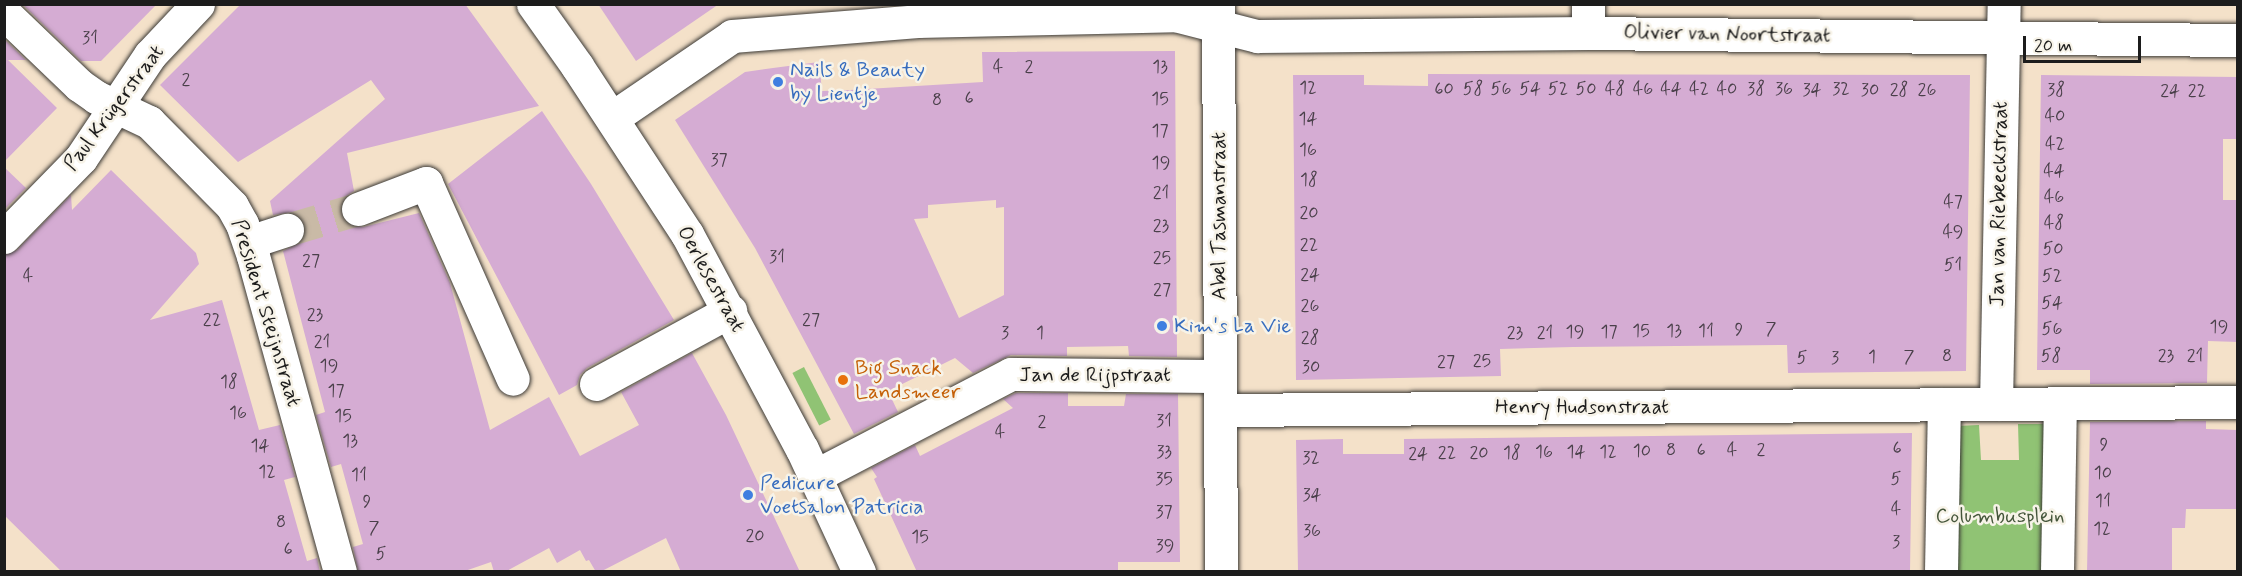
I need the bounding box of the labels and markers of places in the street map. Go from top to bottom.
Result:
place label: Nails & Beauty by Lientje [790,57,925,107]
marker: Nails & Beauty by Lientje [771,75,785,89]
place label: Kim's La Vie [1174,313,1290,339]
marker: Kim's La Vie [1155,319,1169,333]
place label: Big Snack Landsmeer [855,355,960,405]
marker: Big Snack Landsmeer [836,373,850,387]
place label: Pedicure Voetsalon Patricia [760,470,921,520]
marker: Pedicure Voetsalon Patricia [741,488,755,502]

